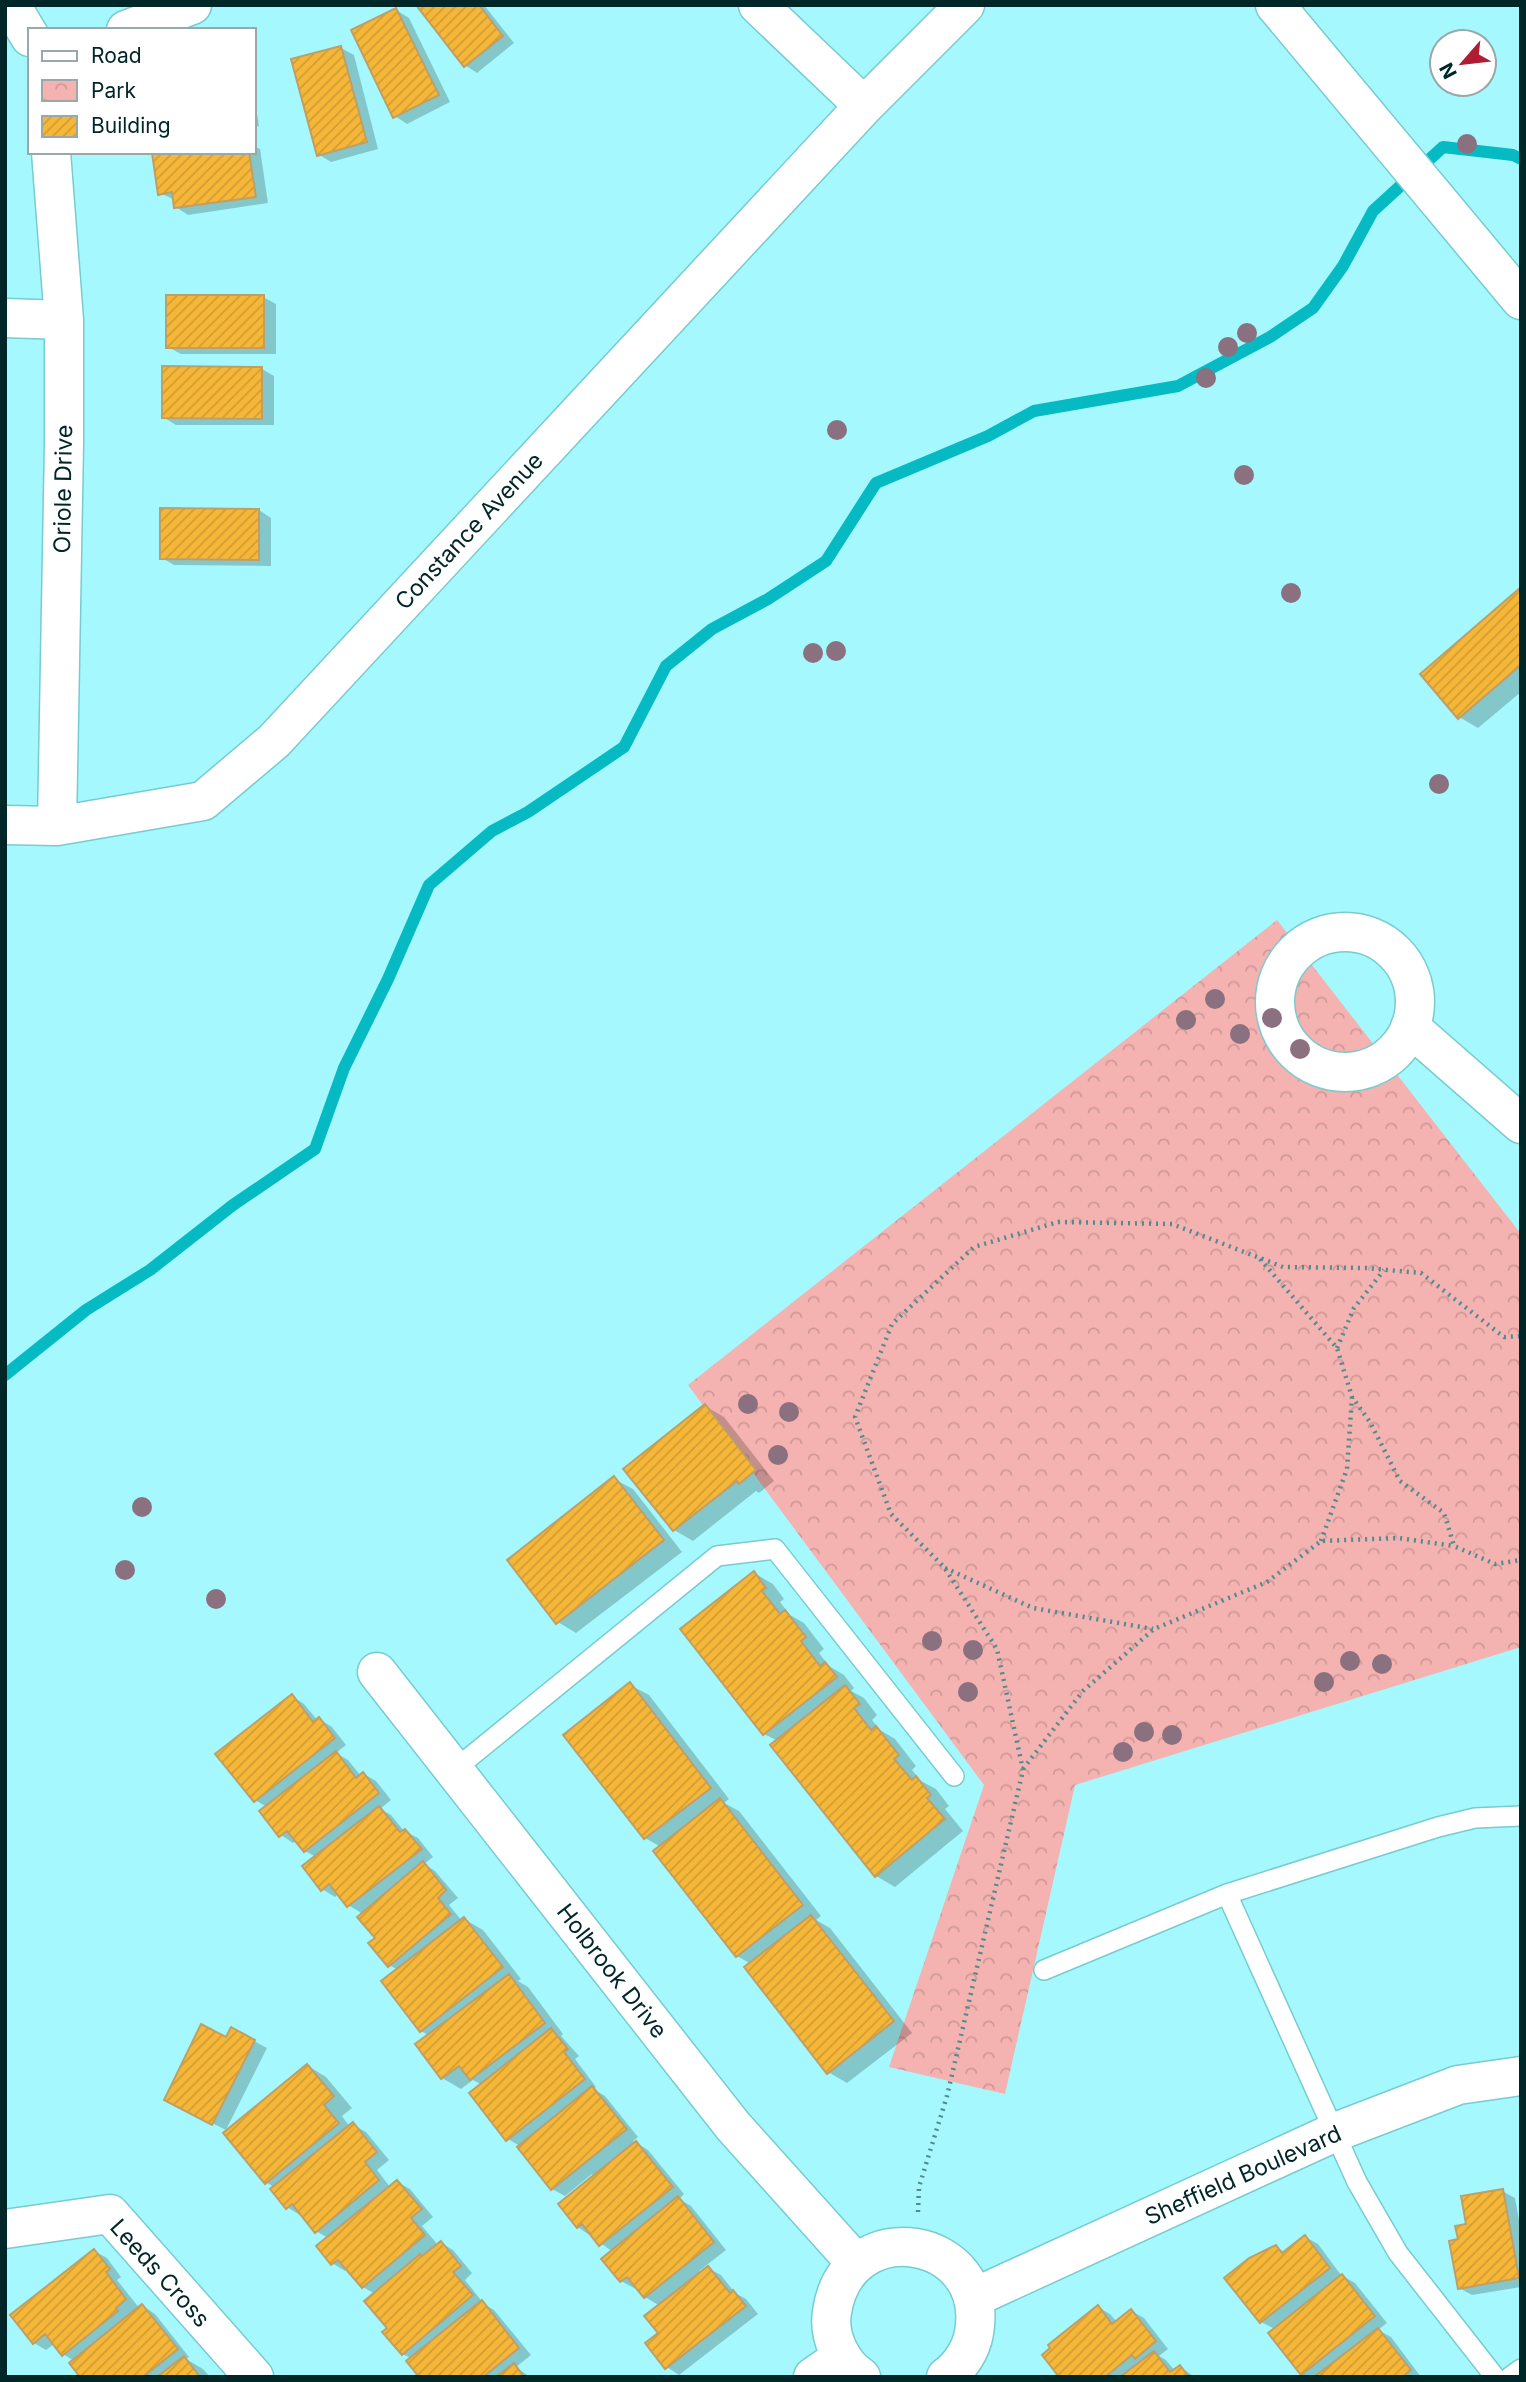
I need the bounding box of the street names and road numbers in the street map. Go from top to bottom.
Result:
street label: Oriole Drive [48,425,78,553]
street label: Constance Avenue [389,447,549,615]
street label: Holbrook Drive [551,1898,673,2044]
street label: Sheffield Boulevard [1140,2119,1346,2231]
street label: Leeds Cross [104,2213,216,2333]

